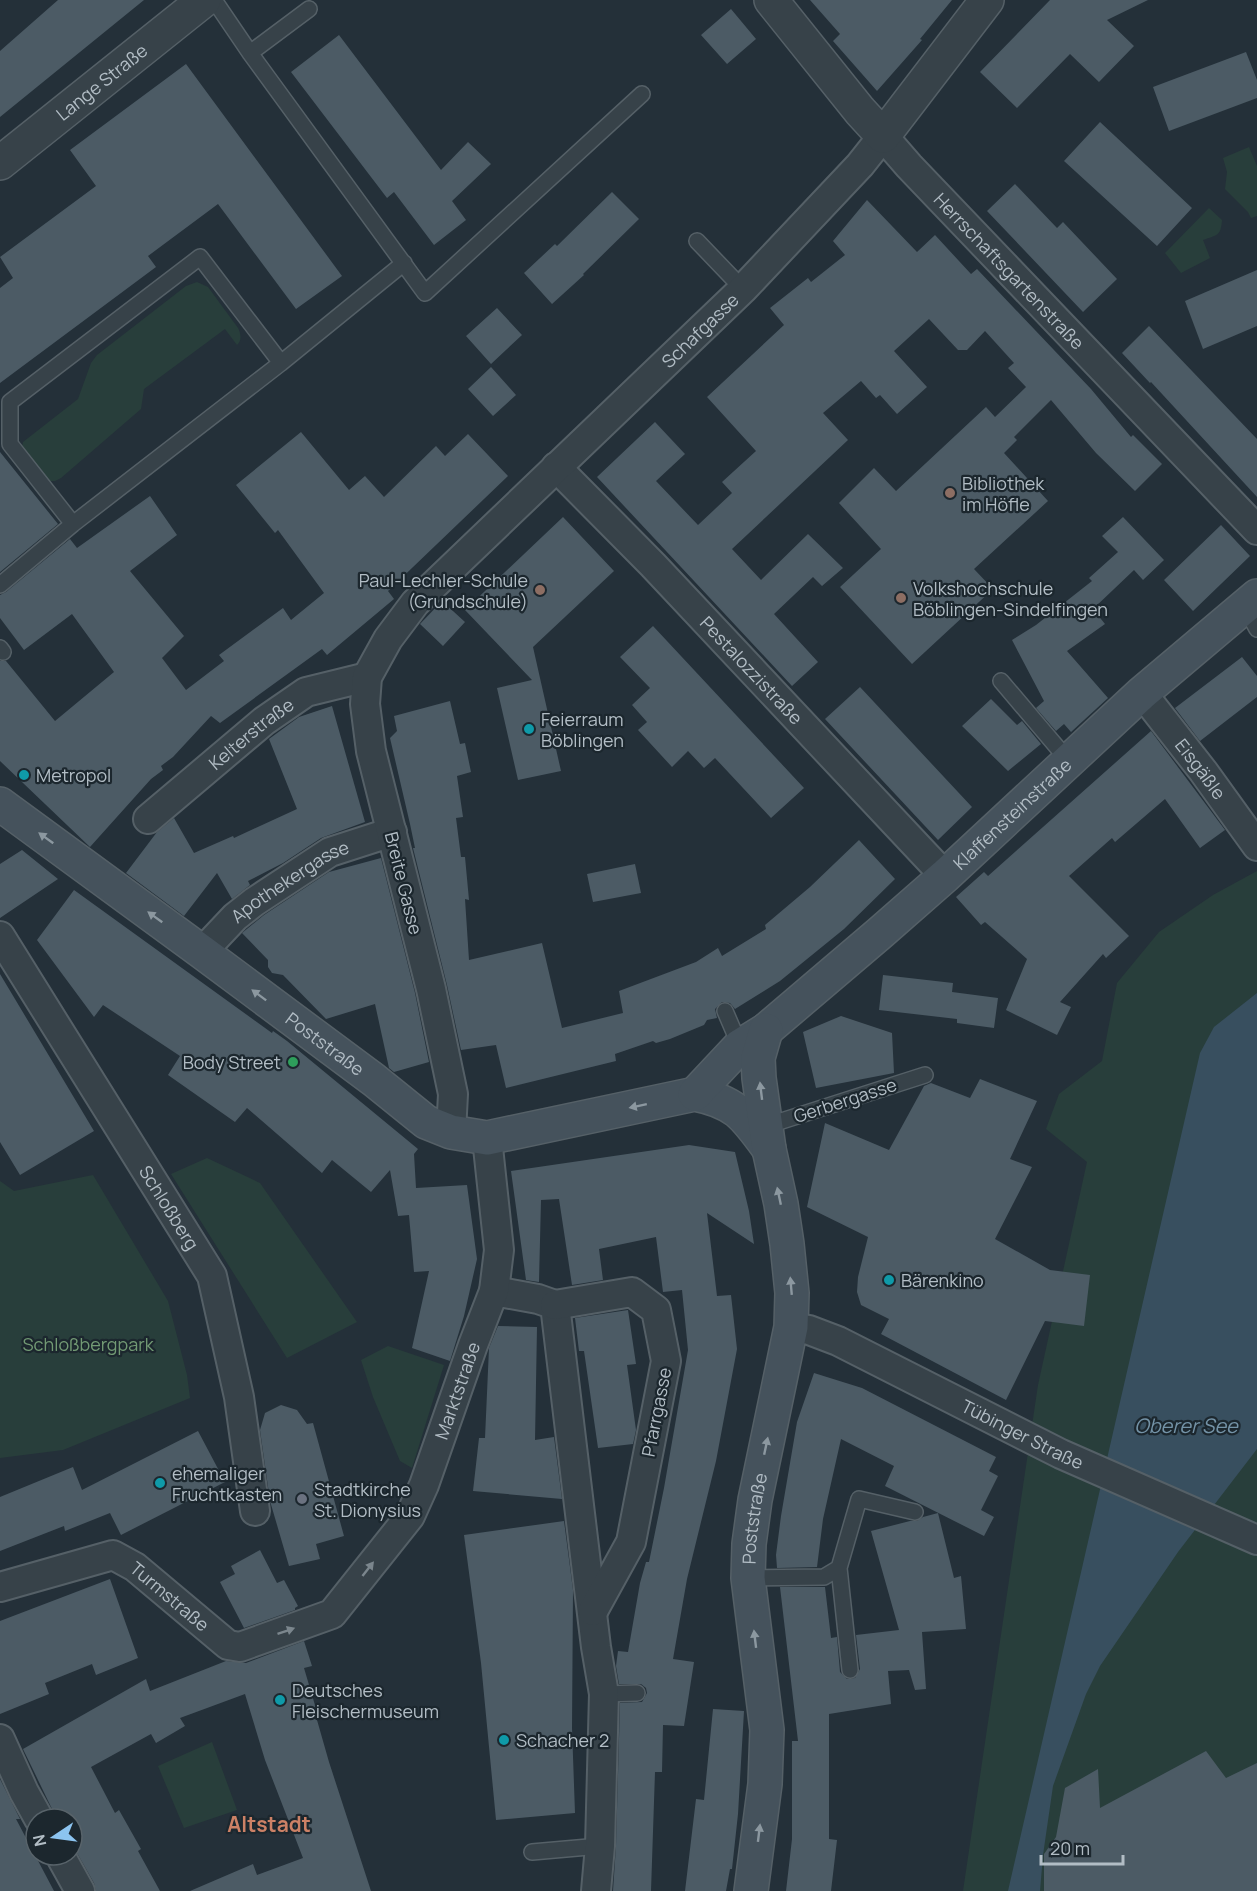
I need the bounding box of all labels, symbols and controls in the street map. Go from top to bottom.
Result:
street label: Lange Straße [51,38,152,126]
street label: Herrschaftsgartenstraße [929,187,1090,354]
street label: Schafgasse [656,288,744,373]
place label: Bibliothek im Höfle [962,471,1045,516]
marker: Bibliothek im Höfle [943,486,957,500]
place label: Paul-Lechler-Schule (Grundschule) [359,568,528,613]
place label: Volkshochschule Böblingen-Sindelfingen [913,576,1108,621]
marker: Paul-Lechler-Schule (Grundschule) [533,583,547,597]
marker: Volkshochschule Böblingen-Sindelfingen [894,591,908,605]
street label: Pestalozzistraße [695,611,808,729]
street label: Kelterstraße [204,692,298,775]
place label: Feierraum Böblingen [541,707,624,752]
marker: Feierraum Böblingen [522,722,536,736]
street label: Eisgäßle [1170,734,1231,804]
street label: Klaffensteinstraße [948,753,1076,875]
place label: Metropol [36,763,111,787]
marker: Metropol [17,768,31,782]
street label: Breite Gasse [380,829,428,937]
one-way arrow [39,832,54,844]
street label: Apothekergasse [226,835,352,928]
one-way arrow [148,912,163,924]
one-way arrow [252,989,267,1001]
street label: Poststraße [281,1007,369,1081]
place label: Body Street [183,1050,281,1074]
marker: Body Street [286,1055,300,1069]
street label: Gerbergasse [790,1072,900,1128]
one-way arrow [756,1081,766,1100]
one-way arrow [628,1102,647,1112]
street label: Schloßberg [134,1161,205,1254]
one-way arrow [774,1187,783,1206]
place label: Bärenkino [901,1268,984,1292]
marker: Bärenkino [882,1273,896,1287]
one-way arrow [786,1276,795,1295]
park label: Schloßbergpark [22,1332,155,1356]
street label: Marktstraße [429,1339,485,1443]
street label: Pfarrgasse [636,1365,676,1459]
street label: Tübinger Straße [958,1394,1087,1474]
water label: Oberer See [1134,1412,1239,1439]
one-way arrow [762,1436,771,1455]
place label: ehemaliger Fruchtkasten [172,1461,282,1506]
street label: Poststraße [736,1471,772,1565]
marker: ehemaliger Fruchtkasten [153,1476,167,1490]
place label: Stadtkirche St. Dionysius [314,1477,421,1522]
marker: Stadtkirche St. Dionysius [295,1492,309,1506]
street label: Turmstraße [125,1556,215,1636]
one-way arrow [362,1561,374,1576]
one-way arrow [277,1625,295,1635]
one-way arrow [750,1630,759,1649]
place label: Deutsches Fleischermuseum [292,1678,439,1723]
marker: Deutsches Fleischermuseum [273,1693,287,1707]
place label: Schacher 2 [516,1728,609,1752]
marker: Schacher 2 [497,1733,511,1747]
north arrow [24,1807,84,1867]
district label: Altstadt [227,1810,311,1838]
one-way arrow [754,1823,764,1842]
scale bar [1041,1828,1124,1866]
text: N [27,1832,51,1848]
text: 20 m [1050,1836,1090,1860]

